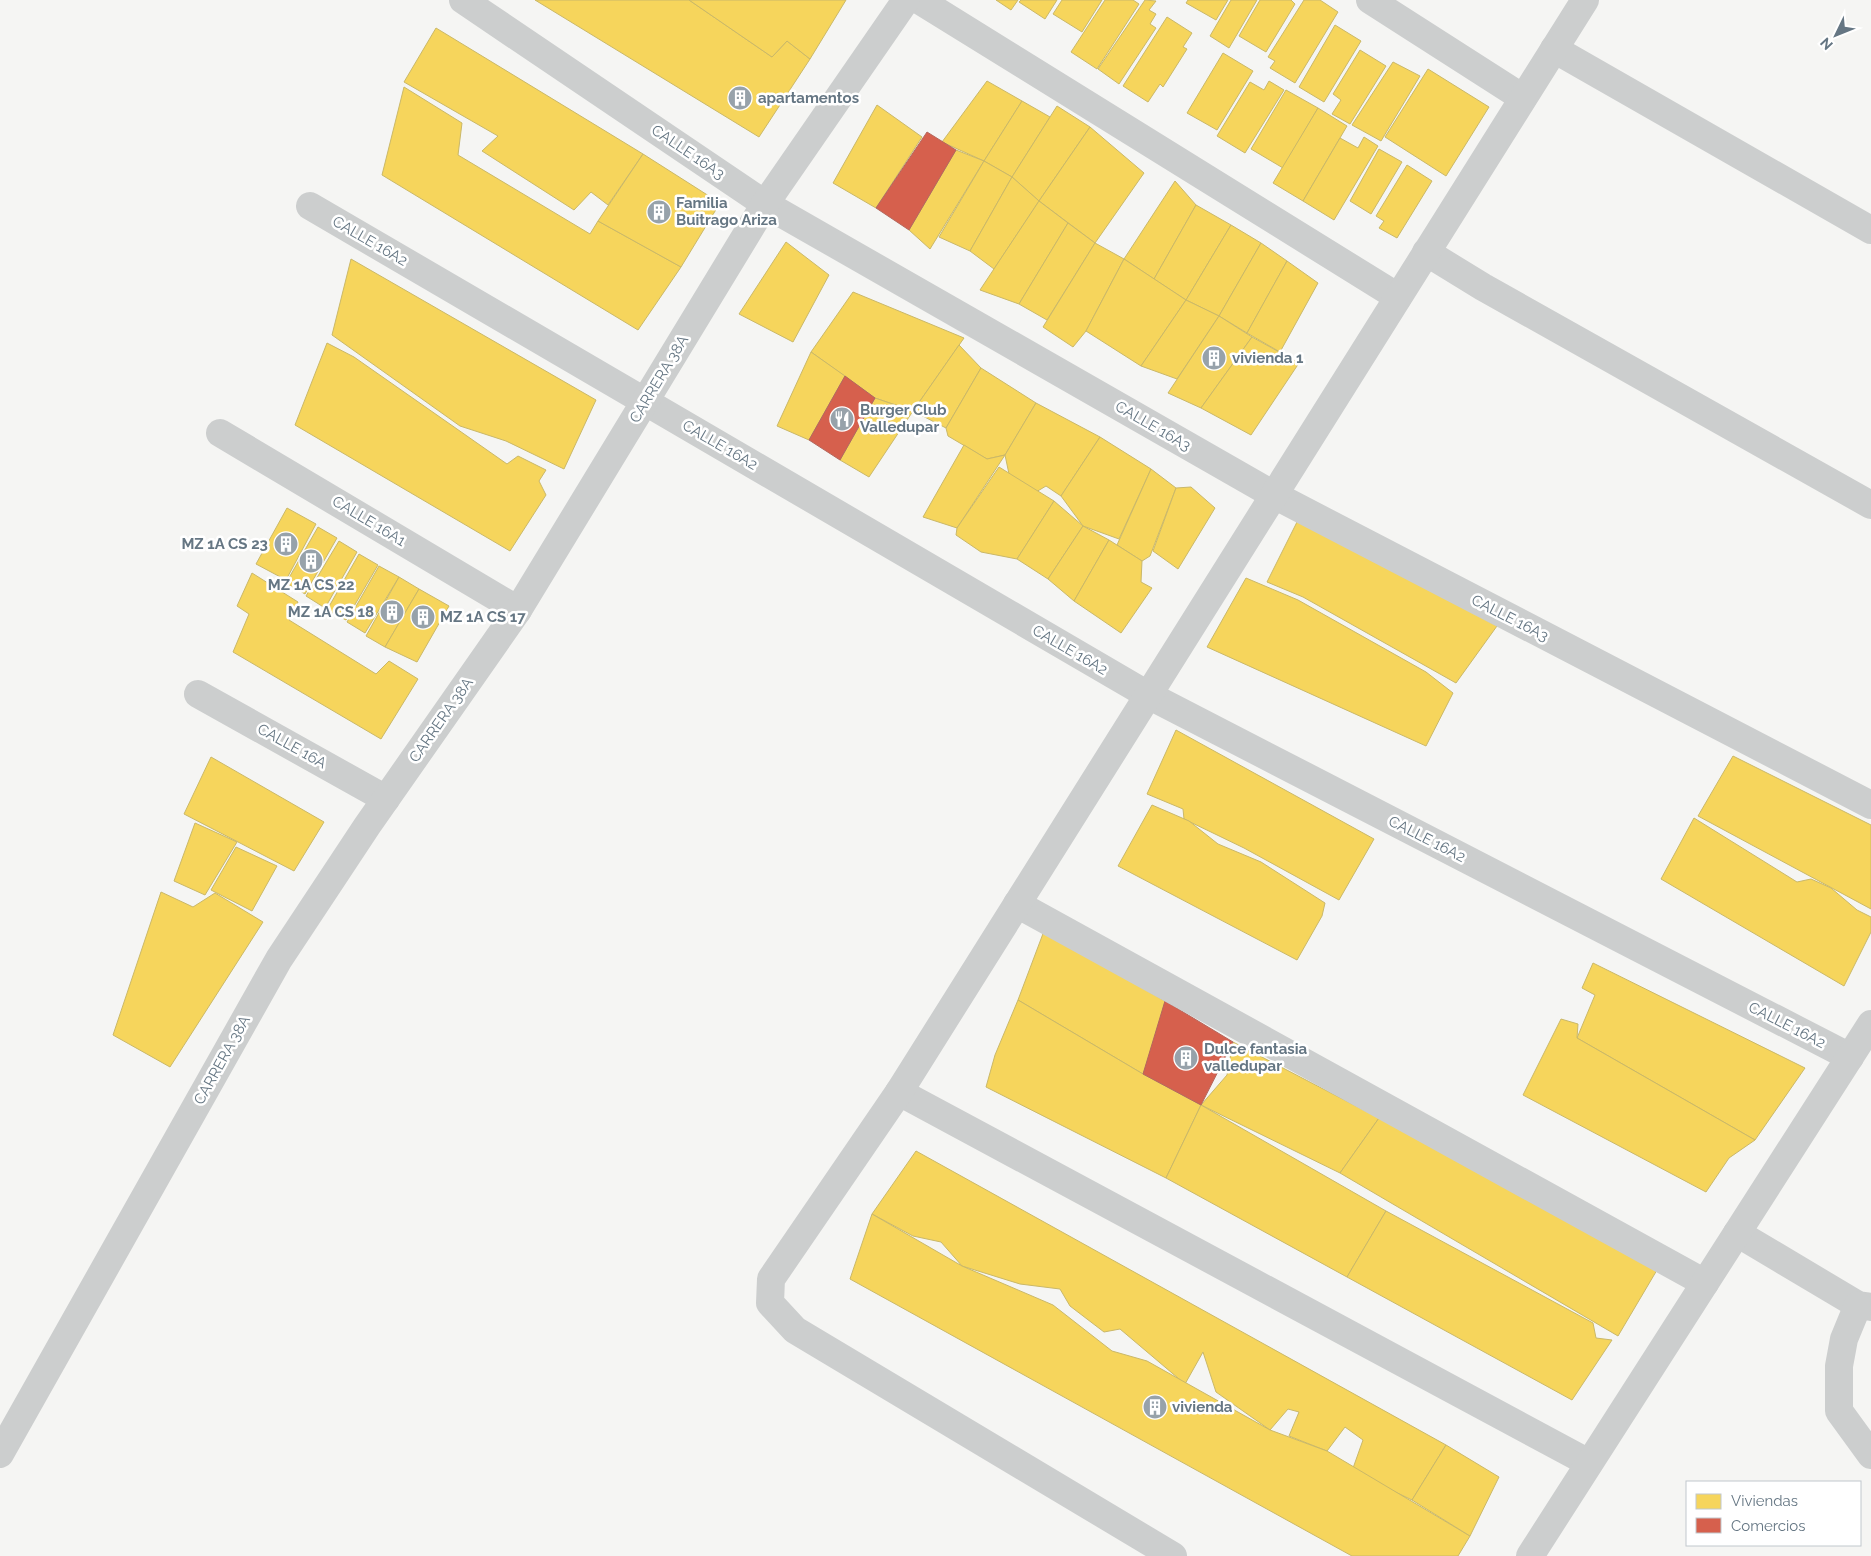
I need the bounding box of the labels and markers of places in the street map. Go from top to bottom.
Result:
building icon: apartamentos [727,85,753,111]
place label: apartamentos [758,89,859,107]
place label: Familia Buitrago Ariza [676,194,777,229]
building icon: Familia Buitrago Ariza [646,199,672,225]
building icon: vivienda 1 [1201,345,1227,371]
place label: vivienda 1 [1232,349,1304,367]
place label: Burger Club Valledupar [860,401,947,436]
restaurant icon: Burger Club Valledupar [829,406,855,432]
building icon: MZ 1A CS 23 [273,531,299,557]
place label: MZ 1A CS 23 [181,535,268,553]
building icon: MZ 1A CS 22 [298,548,324,574]
place label: MZ 1A CS 22 [268,576,354,594]
building icon: MZ 1A CS 18 [379,599,405,625]
place label: MZ 1A CS 18 [288,603,374,621]
building icon: MZ 1A CS 17 [410,604,436,630]
place label: MZ 1A CS 17 [440,608,526,626]
place label: Dulce fantasia valledupar [1204,1040,1307,1075]
building icon: Dulce fantasia valledupar [1173,1045,1199,1071]
building icon: vivienda [1142,1394,1168,1420]
place label: vivienda [1172,1398,1233,1416]

